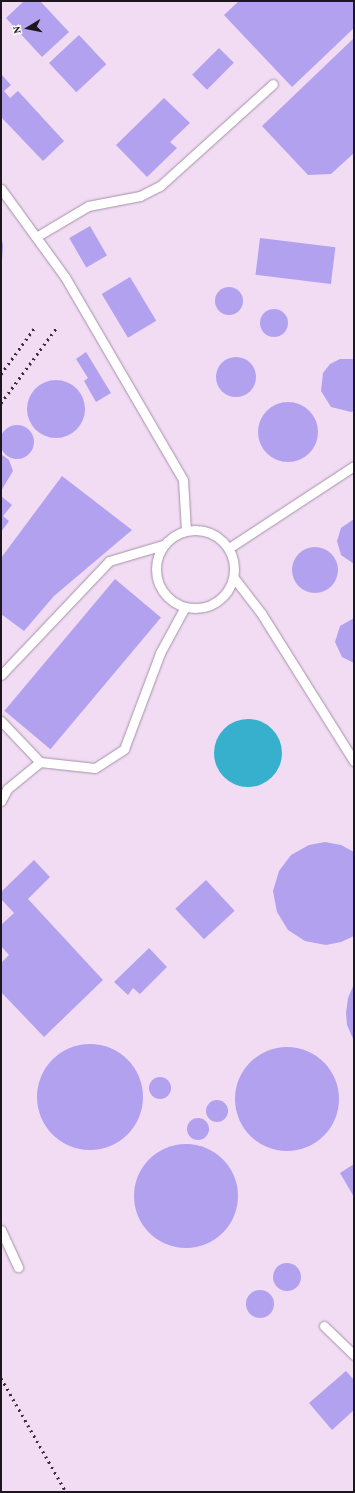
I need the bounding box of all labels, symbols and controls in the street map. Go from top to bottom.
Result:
north arrow [8,8,48,48]
text: N [10,25,23,35]

